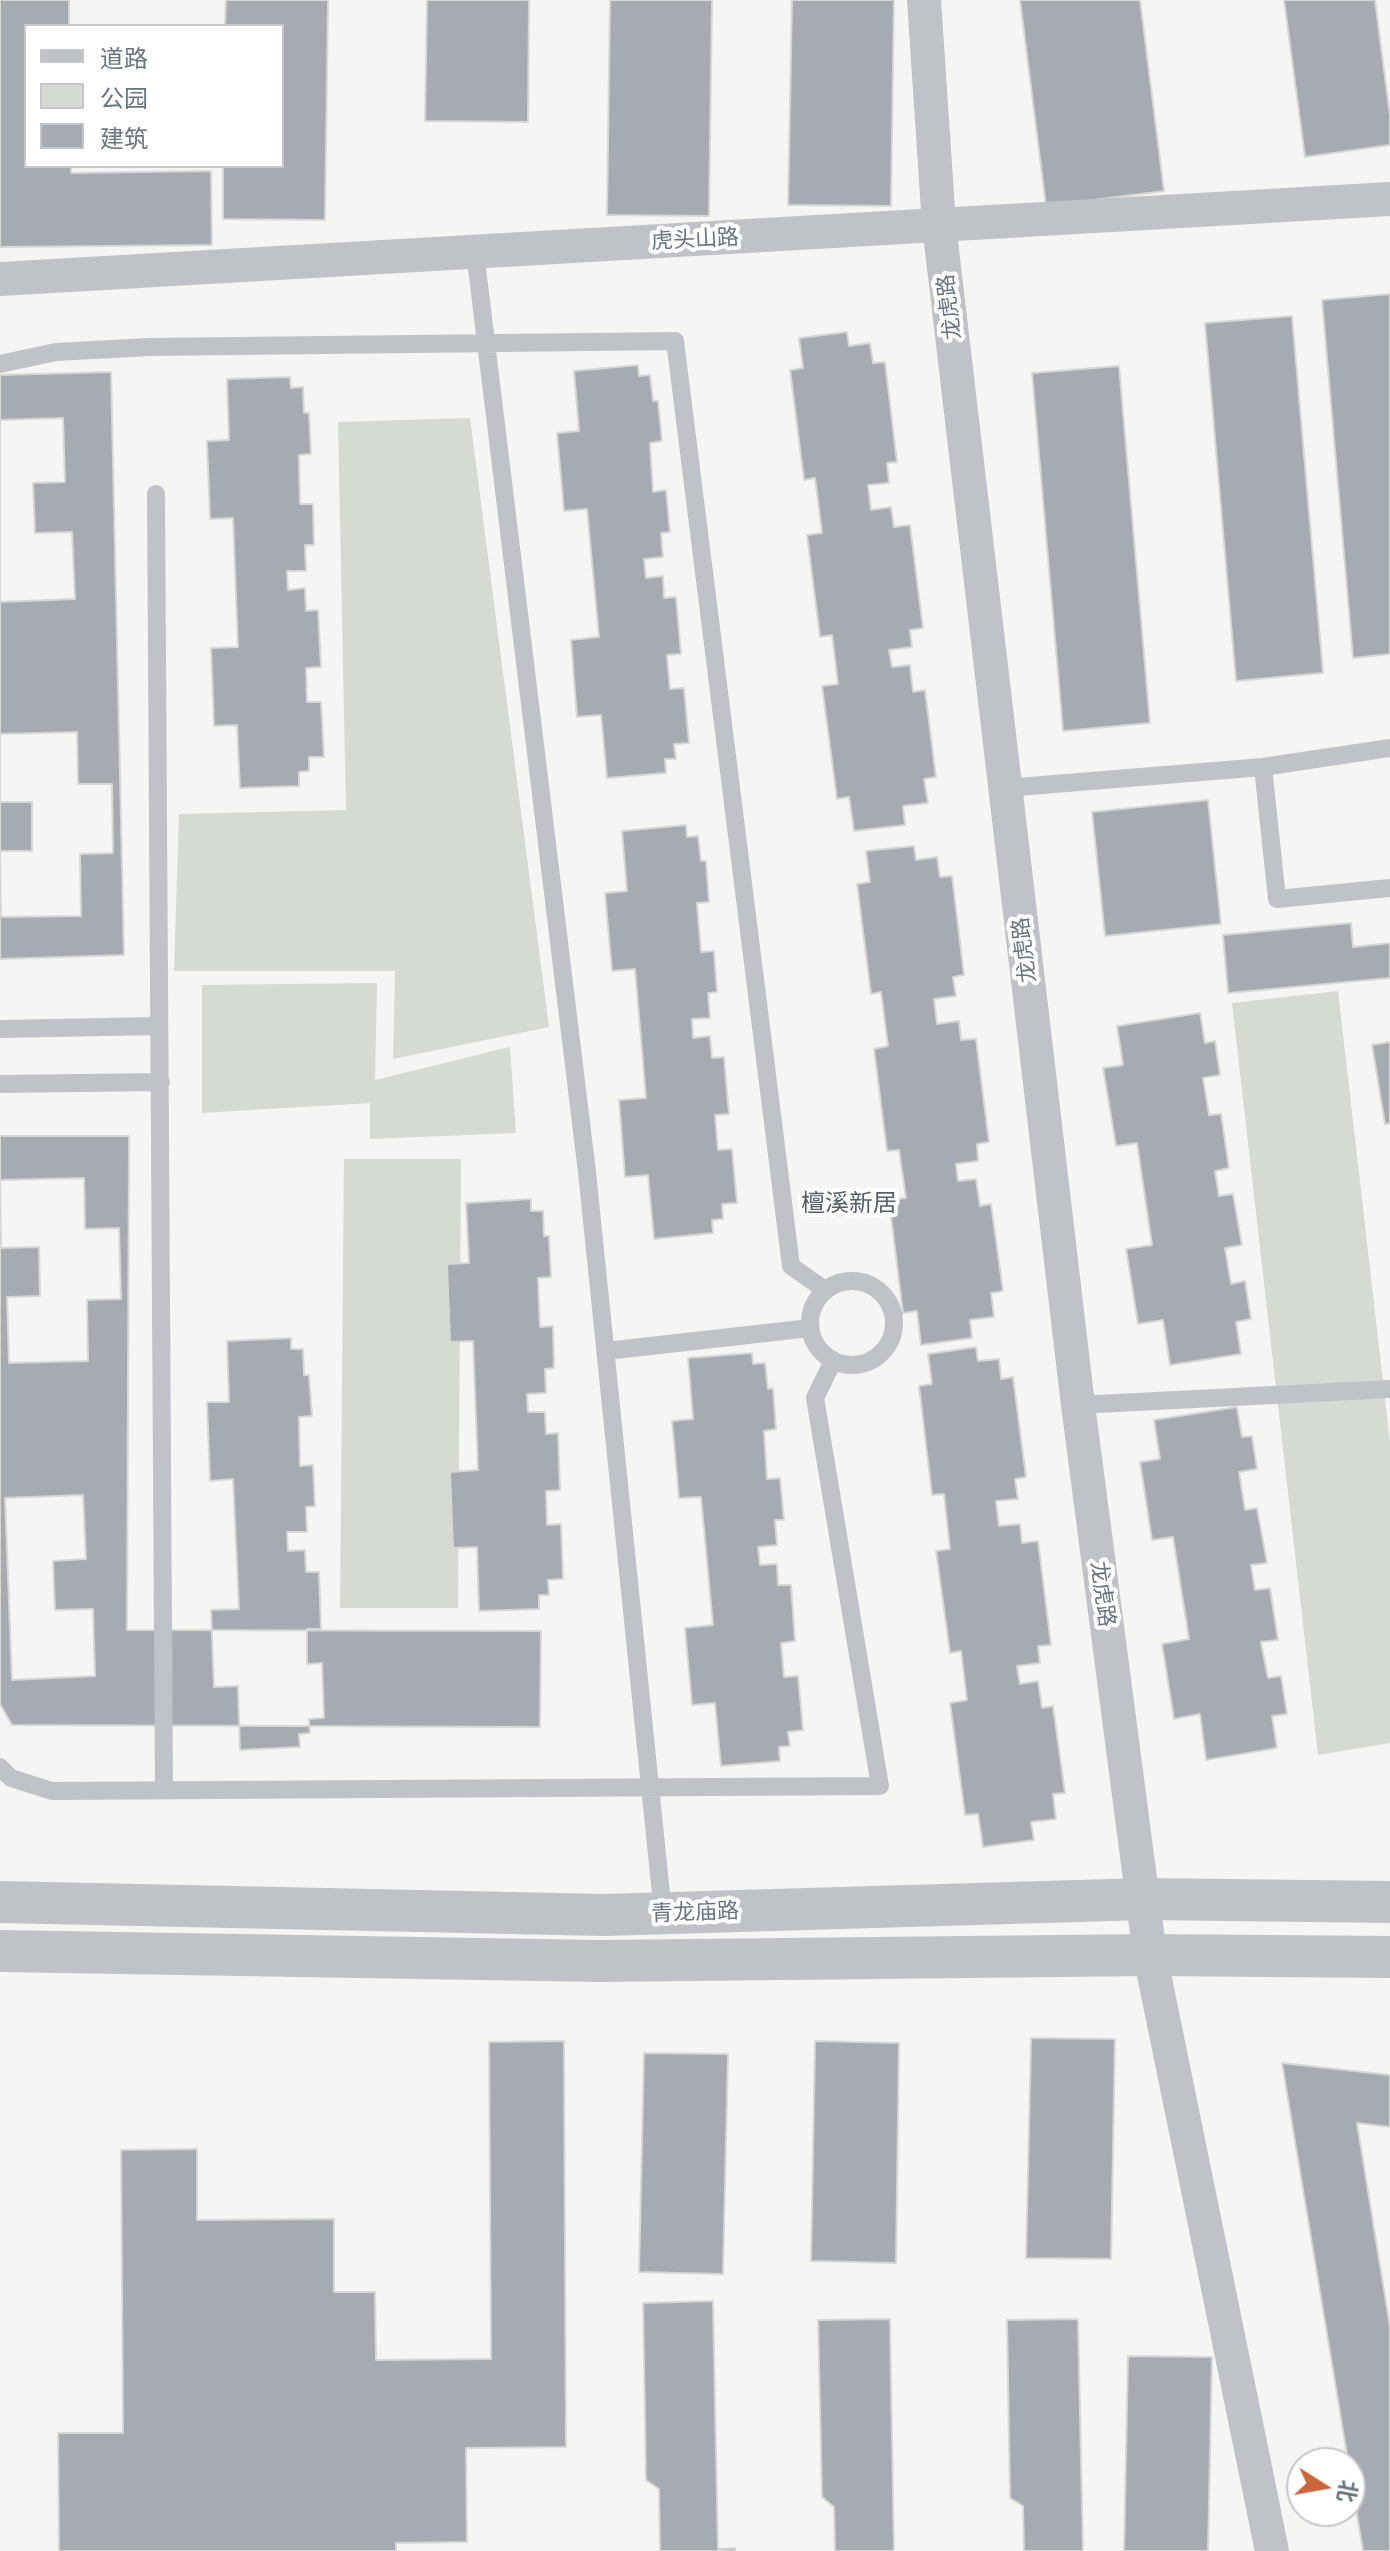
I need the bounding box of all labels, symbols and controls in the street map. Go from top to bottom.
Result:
legend [24,24,284,168]
text: 道路 [100,43,148,72]
text: 公园 [100,83,148,112]
text: 建筑 [100,123,148,152]
street label: 虎头山路 [650,224,740,254]
street label: 龙虎路 [932,273,966,341]
street label: 龙虎路 [1007,916,1041,984]
district label: 檀溪新居 [801,1189,897,1217]
street label: 龙虎路 [1085,1559,1121,1629]
street label: 青龙庙路 [651,1897,739,1927]
north arrow [1286,2447,1366,2527]
text: 北 [1333,2478,1363,2505]

